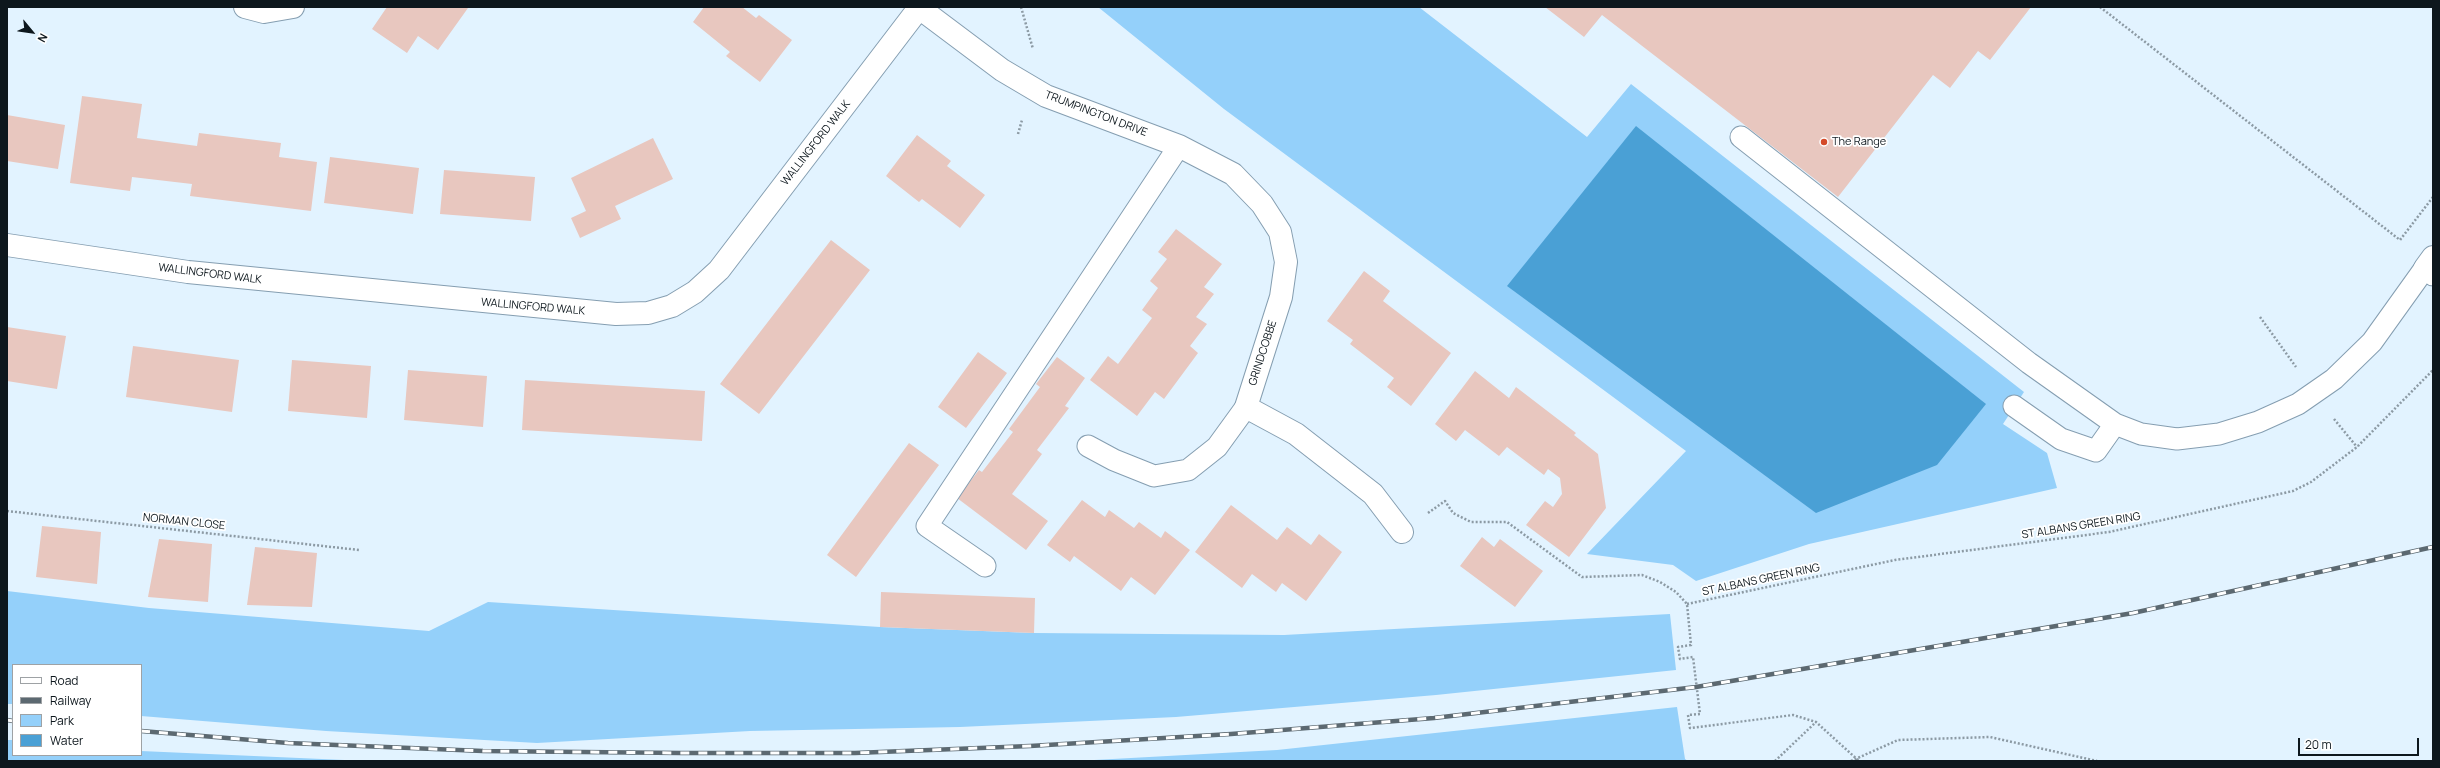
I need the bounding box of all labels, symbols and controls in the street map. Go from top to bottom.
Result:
north arrow [12,12,52,52]
text: N [34,31,51,45]
street label: TRUMPINGTON DRIVE [1043,88,1149,140]
street label: WALLINGFORD WALK [779,98,853,188]
place label: The Range [1832,135,1886,149]
marker: The Range [1819,137,1829,147]
street label: WALLINGFORD WALK [157,261,263,287]
street label: WALLINGFORD WALK [481,296,585,318]
street label: GRINDCOBBE [1246,319,1280,387]
street label: ST ALBANS GREEN RING [2021,510,2141,542]
street label: NORMAN CLOSE [142,511,226,533]
street label: ST ALBANS GREEN RING [1701,561,1821,599]
legend [12,664,142,756]
text: Road [50,672,78,689]
text: Railway [50,692,91,709]
text: Park [50,712,74,729]
scale bar [2300,730,2421,756]
text: Water [50,732,83,749]
text: 20 m [2305,736,2332,753]

